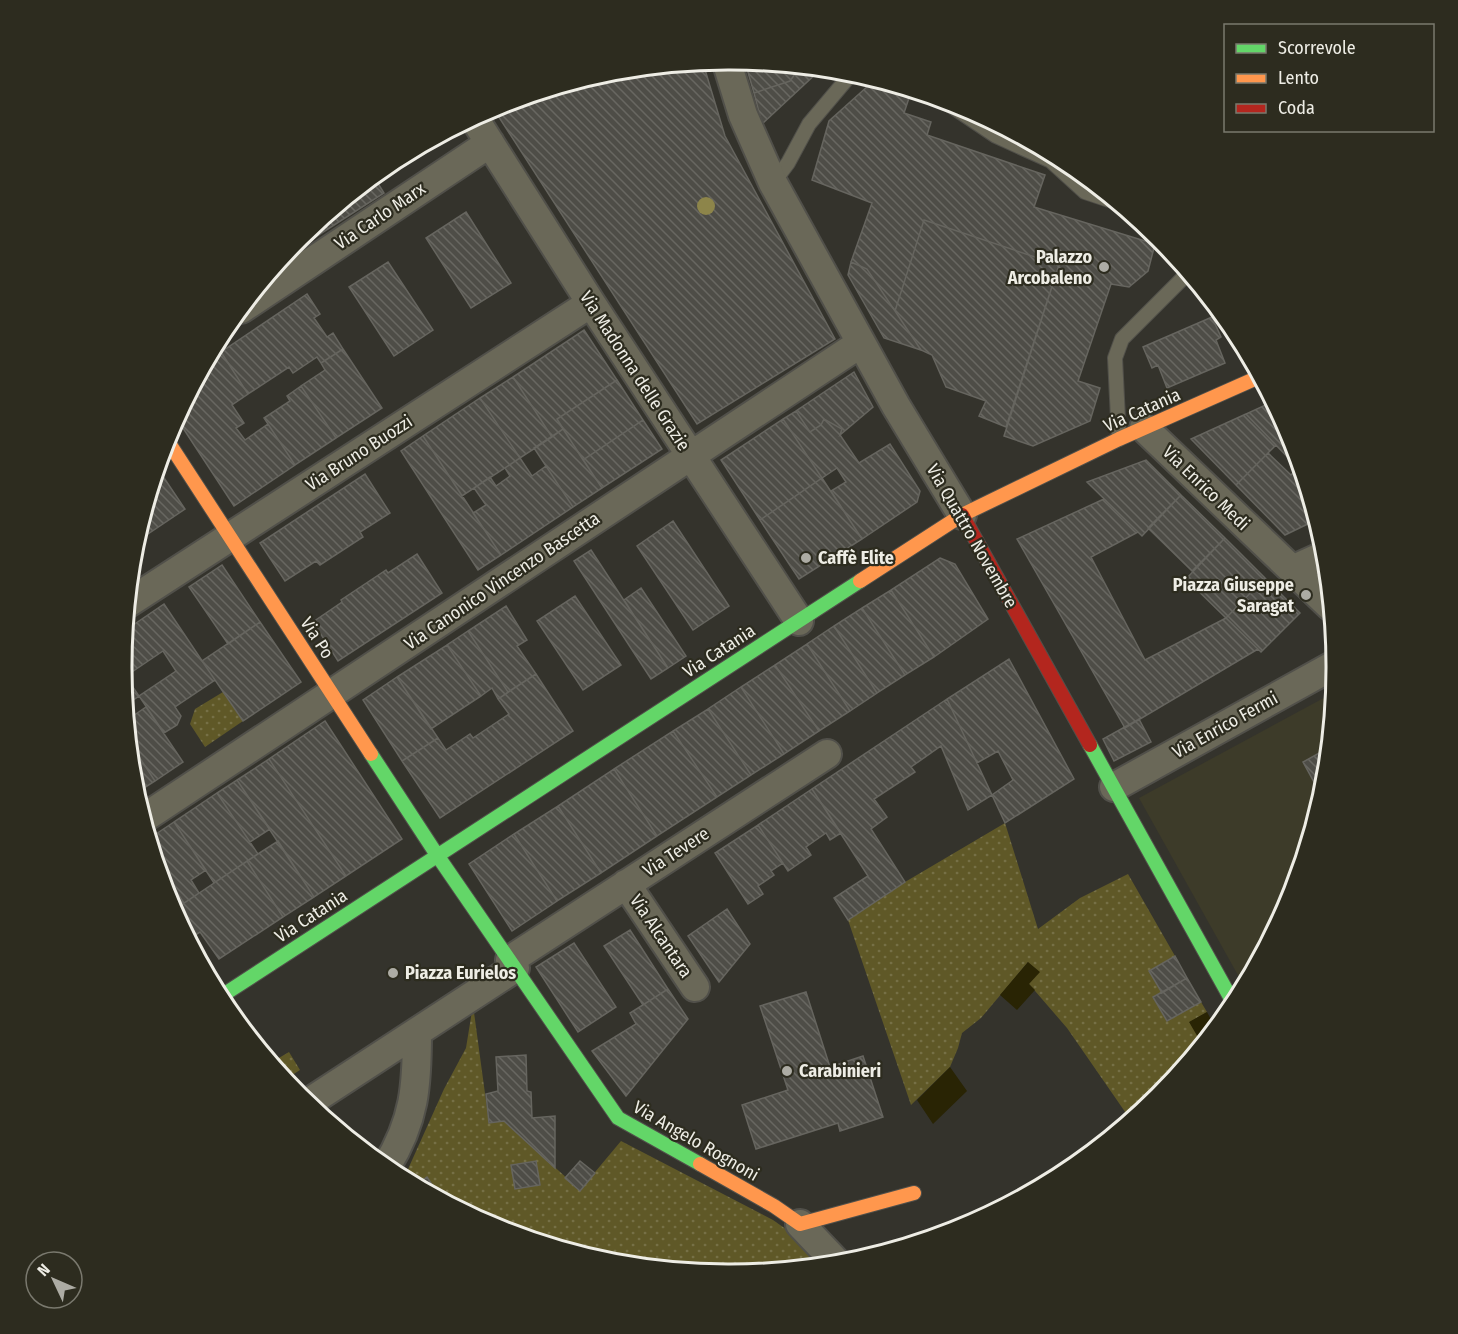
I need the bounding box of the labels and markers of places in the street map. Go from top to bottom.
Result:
place label: Palazzo Arcobaleno [1007,246,1092,289]
marker: Palazzo Arcobaleno [1097,260,1111,274]
place label: Caffè Elite [818,547,894,569]
marker: Caffè Elite [799,551,813,565]
place label: Piazza Giuseppe Saragat [1173,574,1295,617]
marker: Piazza Giuseppe Saragat [1299,588,1313,602]
place label: Piazza Eurielos [405,962,516,984]
marker: Piazza Eurielos [386,966,400,980]
place label: Carabinieri [799,1060,881,1082]
marker: Carabinieri [780,1064,794,1078]

